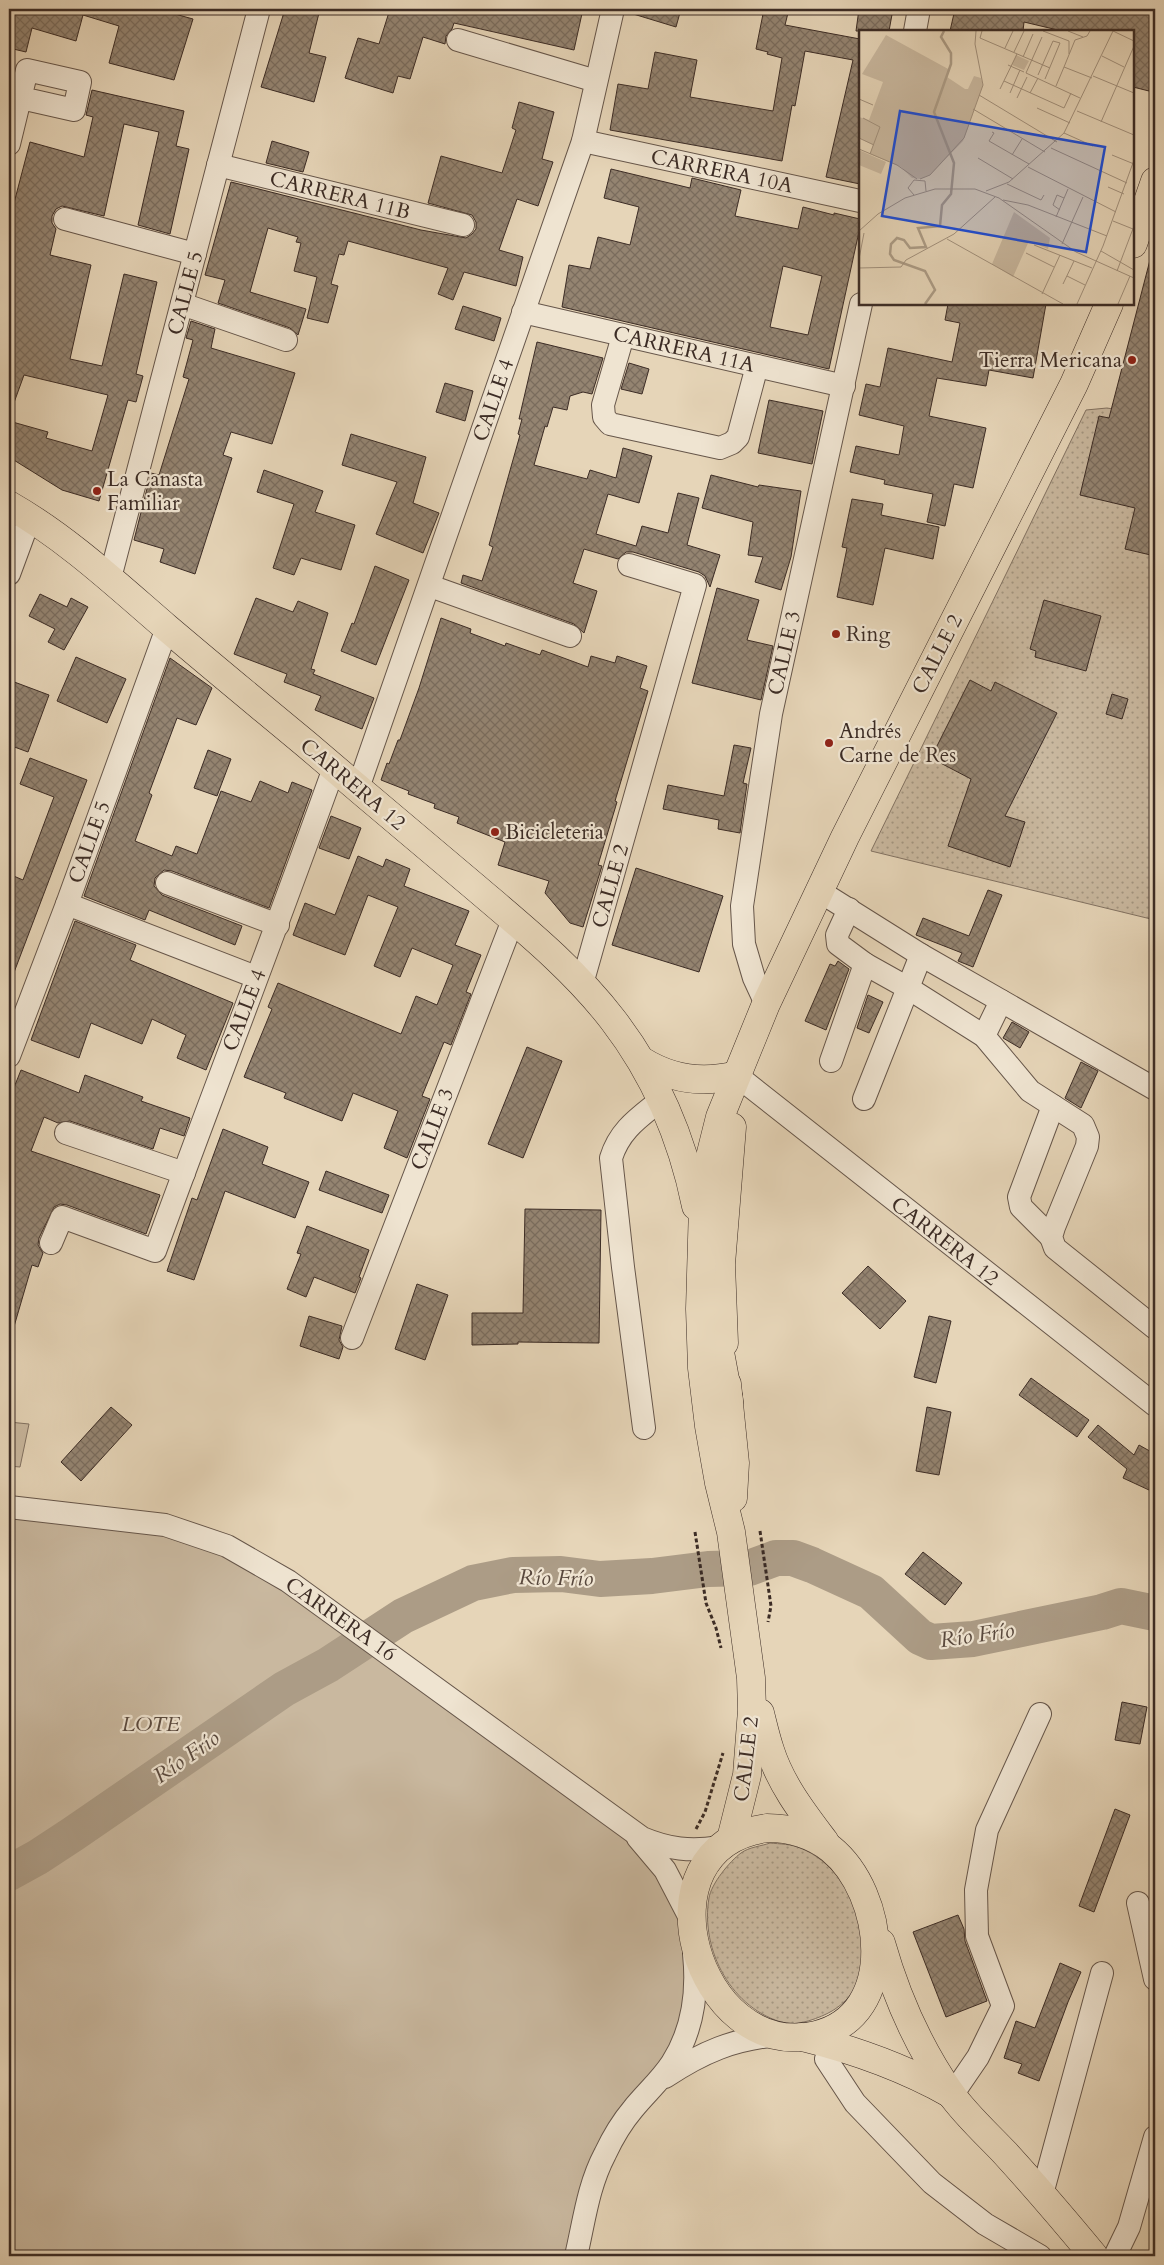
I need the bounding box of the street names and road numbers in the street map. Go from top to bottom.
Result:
street label: CARRERA 10A [648,142,796,201]
street label: CARRERA 11B [267,164,413,227]
street label: CALLE 5 [160,248,211,338]
street label: CARRERA 11A [610,319,758,380]
street label: CALLE 4 [466,355,521,445]
street label: CALLE 3 [761,608,808,698]
street label: CALLE 2 [905,609,970,699]
street label: CARRERA 12 [294,732,412,837]
street label: CALLE 5 [61,797,118,887]
street label: CALLE 2 [585,841,636,931]
street label: CALLE 4 [216,965,273,1055]
street label: CALLE 3 [404,1084,461,1174]
street label: CARRERA 12 [885,1190,1005,1293]
street label: CARRERA 16 [279,1570,402,1668]
street label: CALLE 2 [727,1714,766,1803]

